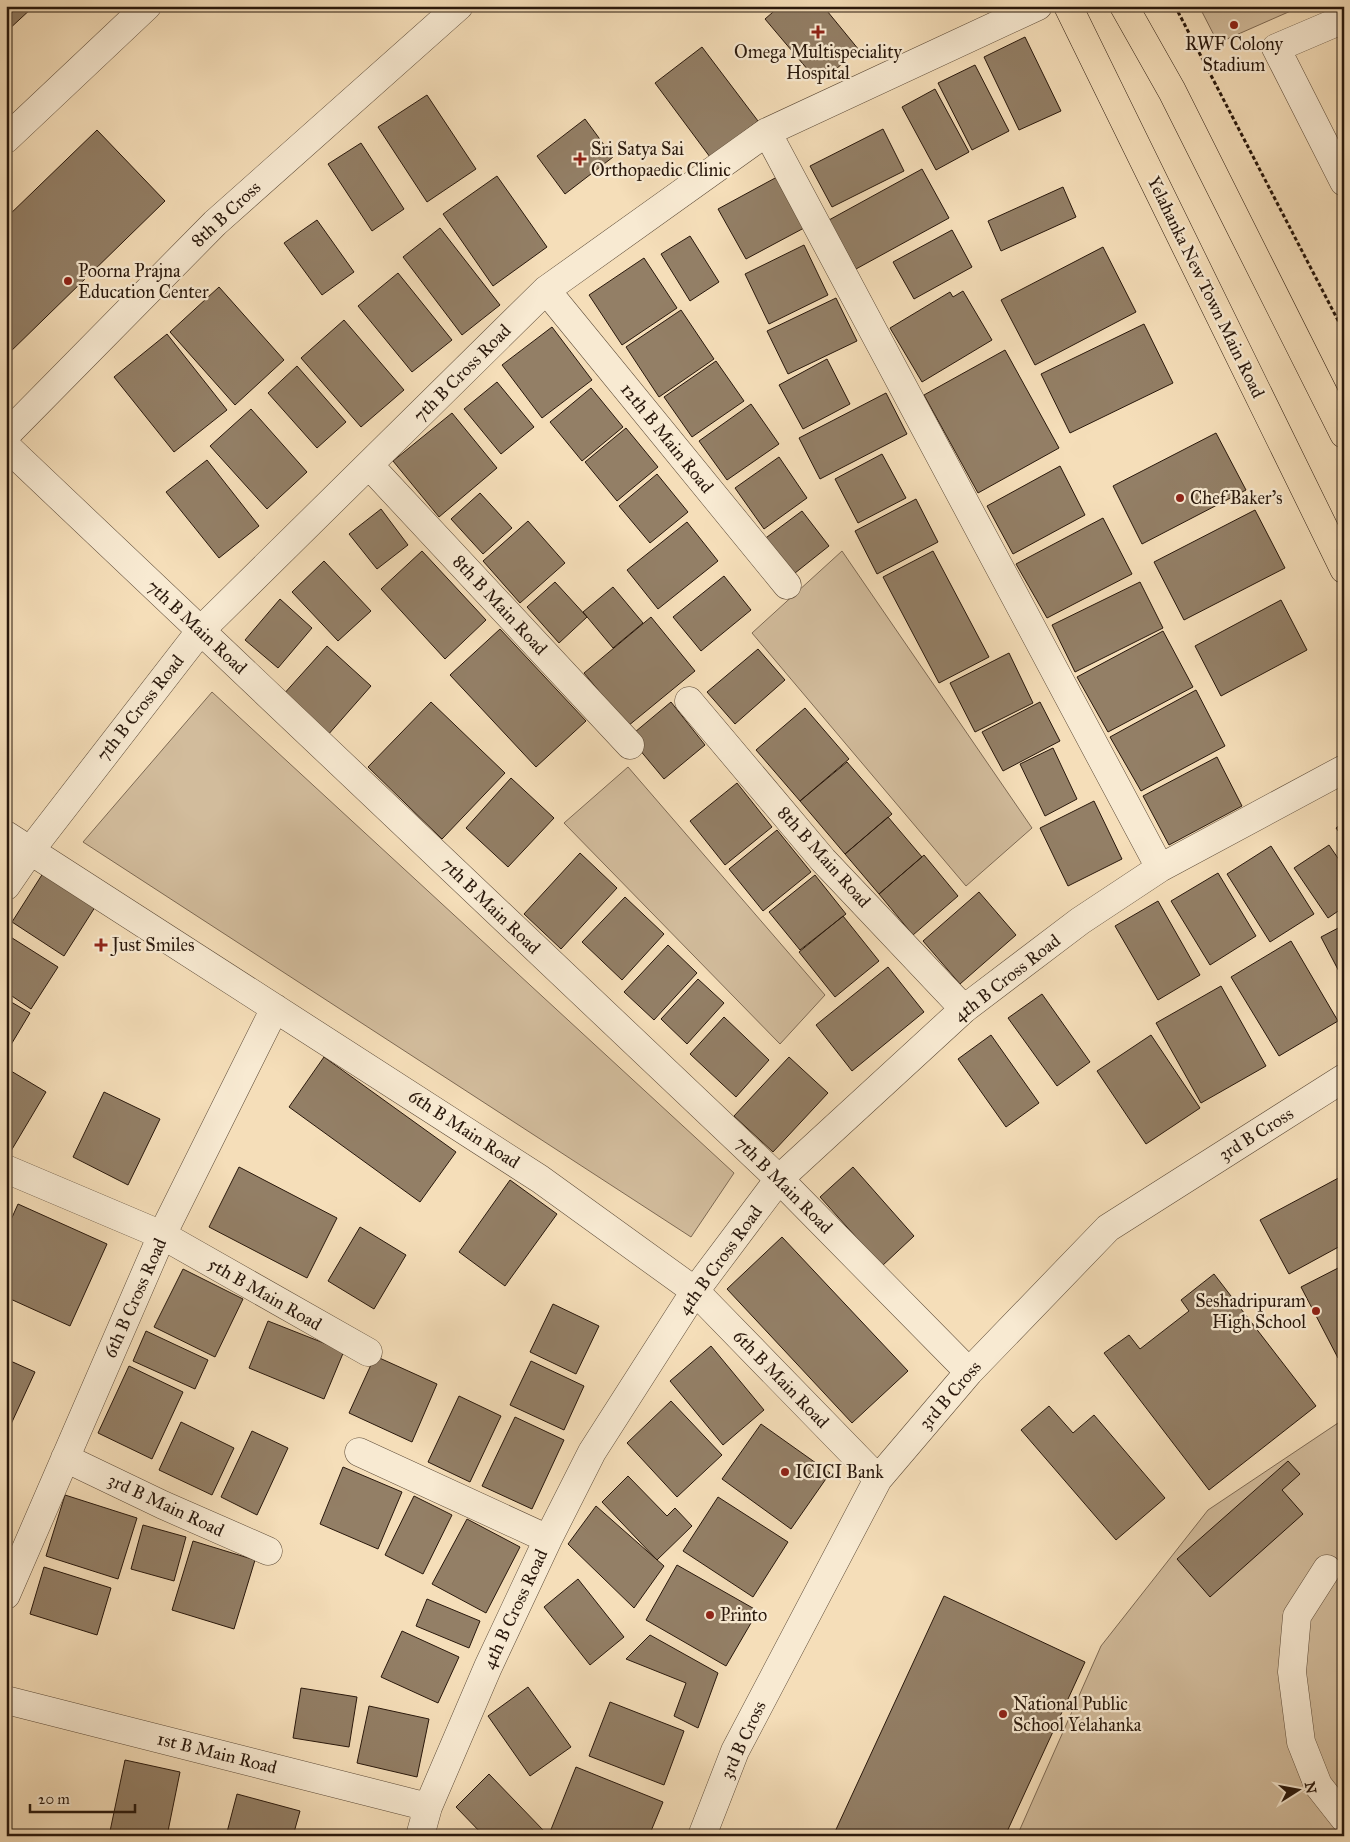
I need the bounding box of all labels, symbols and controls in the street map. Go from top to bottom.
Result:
marker: RWF Colony Stadium [1228,19,1240,31]
marker: Omega Multispeciality Hospital [811,25,825,39]
place label: RWF Colony Stadium [1185,33,1284,76]
place label: Omega Multispeciality Hospital [734,41,903,84]
place label: Sri Satya Sai Orthopaedic Clinic [591,138,731,181]
marker: Sri Satya Sai Orthopaedic Clinic [573,152,587,166]
street label: Yelahanka New Town Main Road [1143,173,1269,401]
street label: 8th B Cross [187,176,265,252]
place label: Poorna Prajna Education Center [78,260,209,303]
marker: Poorna Prajna Education Center [62,275,74,287]
street label: 7th B Cross Road [409,320,515,426]
street label: 12th B Main Road [616,379,718,497]
place label: Chef Baker's [1190,487,1283,509]
marker: Chef Baker's [1174,492,1186,504]
street label: 8th B Main Road [448,550,552,660]
street label: 7th B Main Road [142,575,252,679]
street label: 7th B Cross Road [92,650,188,766]
street label: 8th B Main Road [773,802,875,912]
street label: 7th B Main Road [437,853,545,959]
street label: 4th B Cross Road [949,929,1065,1027]
place label: Just Smiles [110,934,195,957]
marker: Just Smiles [94,938,108,952]
street label: 6th B Main Road [404,1085,524,1173]
street label: 3rd B Cross [1215,1102,1297,1166]
street label: 7th B Main Road [731,1132,837,1238]
street label: 4th B Cross Road [673,1201,767,1319]
street label: 6th B Cross Road [99,1235,171,1361]
street label: 5th B Main Road [204,1253,326,1335]
place label: Seshadripuram High School [1195,1290,1306,1334]
marker: Seshadripuram High School [1310,1305,1322,1317]
street label: 6th B Main Road [729,1325,833,1433]
street label: 3rd B Cross [914,1356,986,1434]
place label: ICICI Bank [795,1461,884,1483]
marker: ICICI Bank [779,1466,791,1478]
street label: 3rd B Main Road [104,1468,228,1542]
street label: 4th B Cross Road [478,1546,552,1672]
place label: Printo [720,1604,767,1626]
marker: Printo [704,1609,716,1621]
place label: National Public School Yelahanka [1013,1693,1142,1736]
street label: 3rd B Cross [715,1697,771,1783]
marker: National Public School Yelahanka [997,1708,1009,1720]
street label: 1st B Main Road [155,1727,279,1779]
north arrow [1272,1764,1322,1814]
text: N [1301,1780,1320,1795]
scale bar [30,1782,135,1814]
text: 20 m [38,1790,70,1808]

